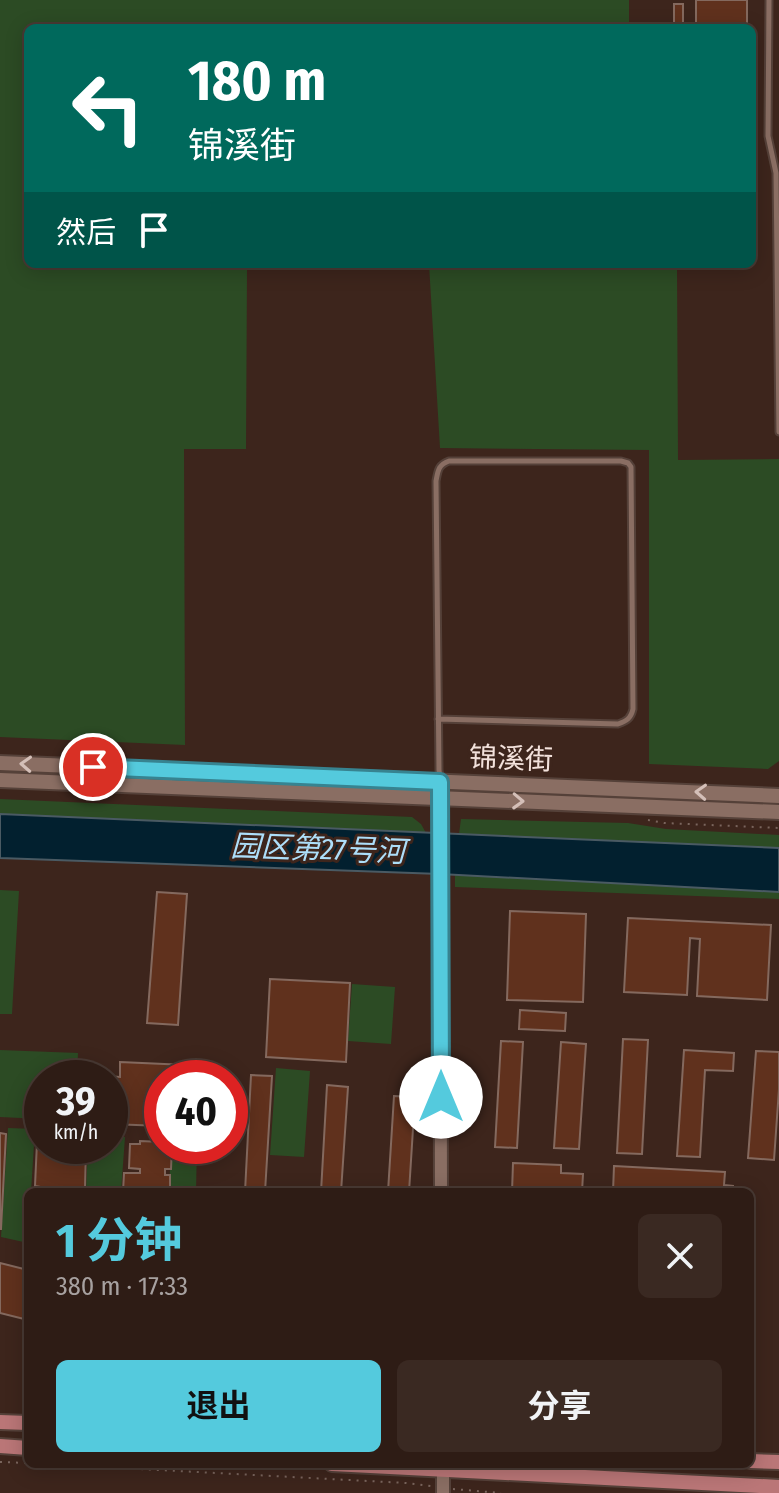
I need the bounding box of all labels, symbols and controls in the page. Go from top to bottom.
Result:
text: 180 m [188,48,326,115]
icon: left [56,56,160,160]
text: 锦溪街 [188,124,296,168]
icon: arrive [132,208,176,252]
text: 然后 [56,215,116,251]
pin [59,733,127,801]
street label: 锦溪街 [468,741,554,776]
icon: arrive [71,745,115,789]
one-way arrow [19,756,32,773]
one-way arrow [694,784,707,801]
one-way arrow [512,793,525,810]
water label: 园区第27号河 [230,828,411,870]
position arrow [399,1055,483,1139]
speed limit sign: 40 [144,1060,248,1164]
text: 39 [56,1078,96,1126]
text: km/h [54,1120,98,1144]
text: 1 分钟 [56,1212,182,1270]
button: close [638,1214,722,1298]
text: 380 m · 17:33 [56,1271,188,1302]
button: 退出 [56,1360,381,1452]
button: 分享 [397,1360,722,1452]

